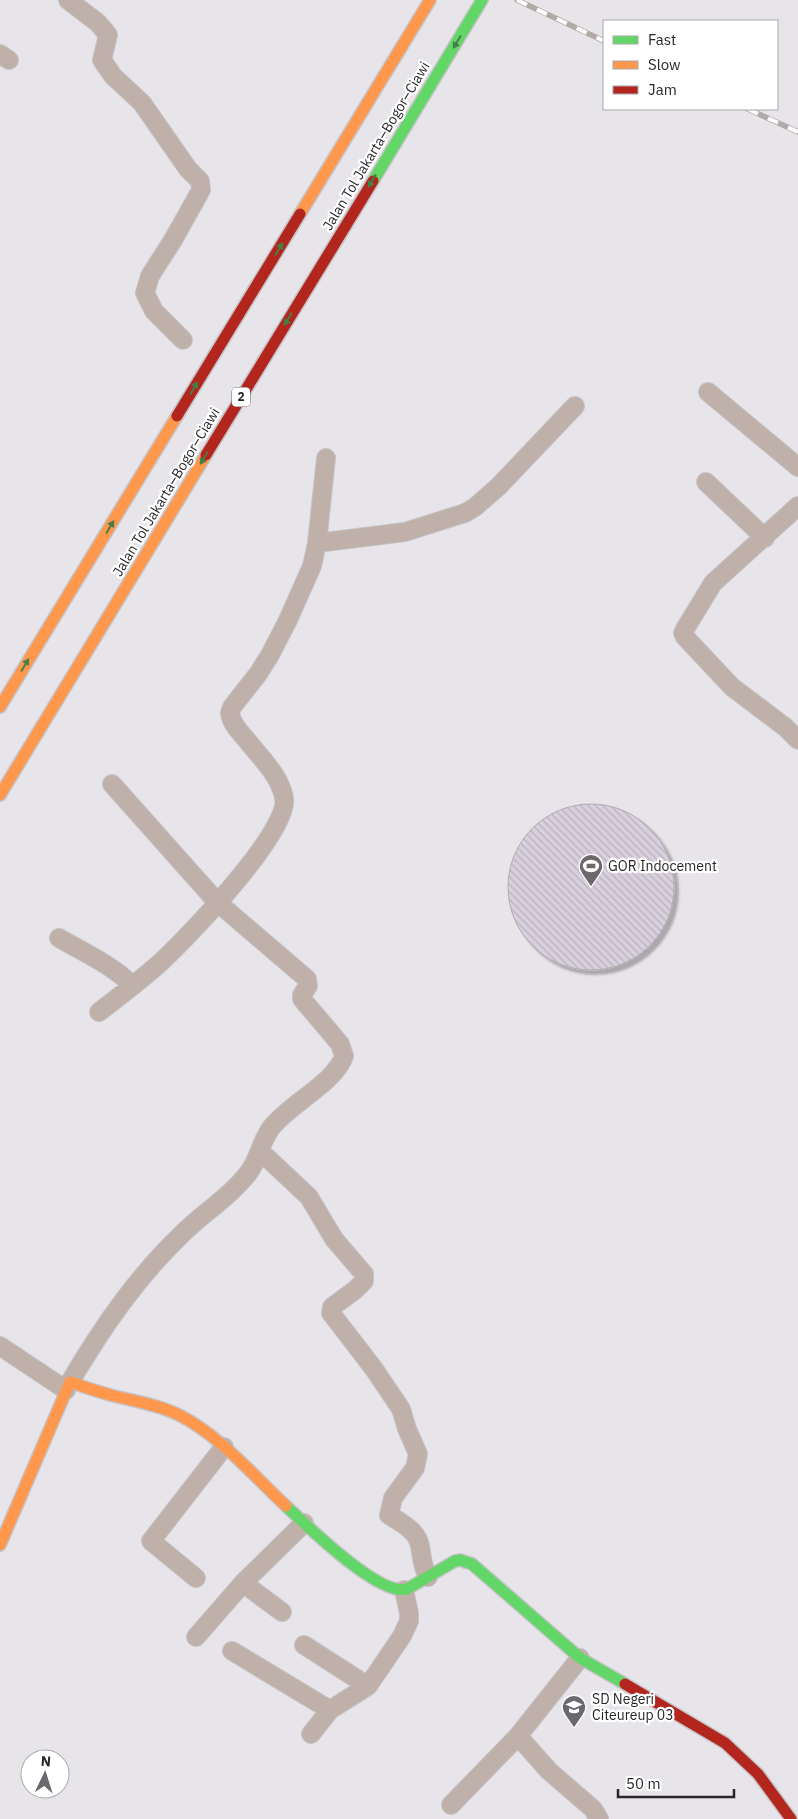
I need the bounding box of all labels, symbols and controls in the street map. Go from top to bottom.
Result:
legend [603,20,778,110]
text: Fast [648,30,676,49]
one-way arrow [452,35,461,48]
text: Slow [648,55,681,74]
street label: Jalan Tol Jakarta–Bogor–Ciawi [318,58,434,234]
text: Jam [648,80,677,99]
one-way arrow [368,174,377,187]
one-way arrow [274,242,283,255]
one-way arrow [284,313,293,326]
one-way arrow [190,381,199,394]
road number: 2 [232,388,250,407]
street label: Jalan Tol Jakarta–Bogor–Ciawi [108,404,224,580]
one-way arrow [199,452,208,465]
one-way arrow [105,520,114,533]
one-way arrow [21,659,30,672]
sports icon: GOR Indocement [578,853,604,887]
place label: GOR Indocement [608,857,717,875]
place label: SD Negeri Citeureup 03 [592,1690,674,1724]
school or university icon: SD Negeri Citeureup 03 [561,1694,587,1728]
north arrow [20,1749,70,1799]
text: N [40,1752,52,1770]
scale bar [618,1766,734,1798]
text: 50 m [626,1774,661,1793]

